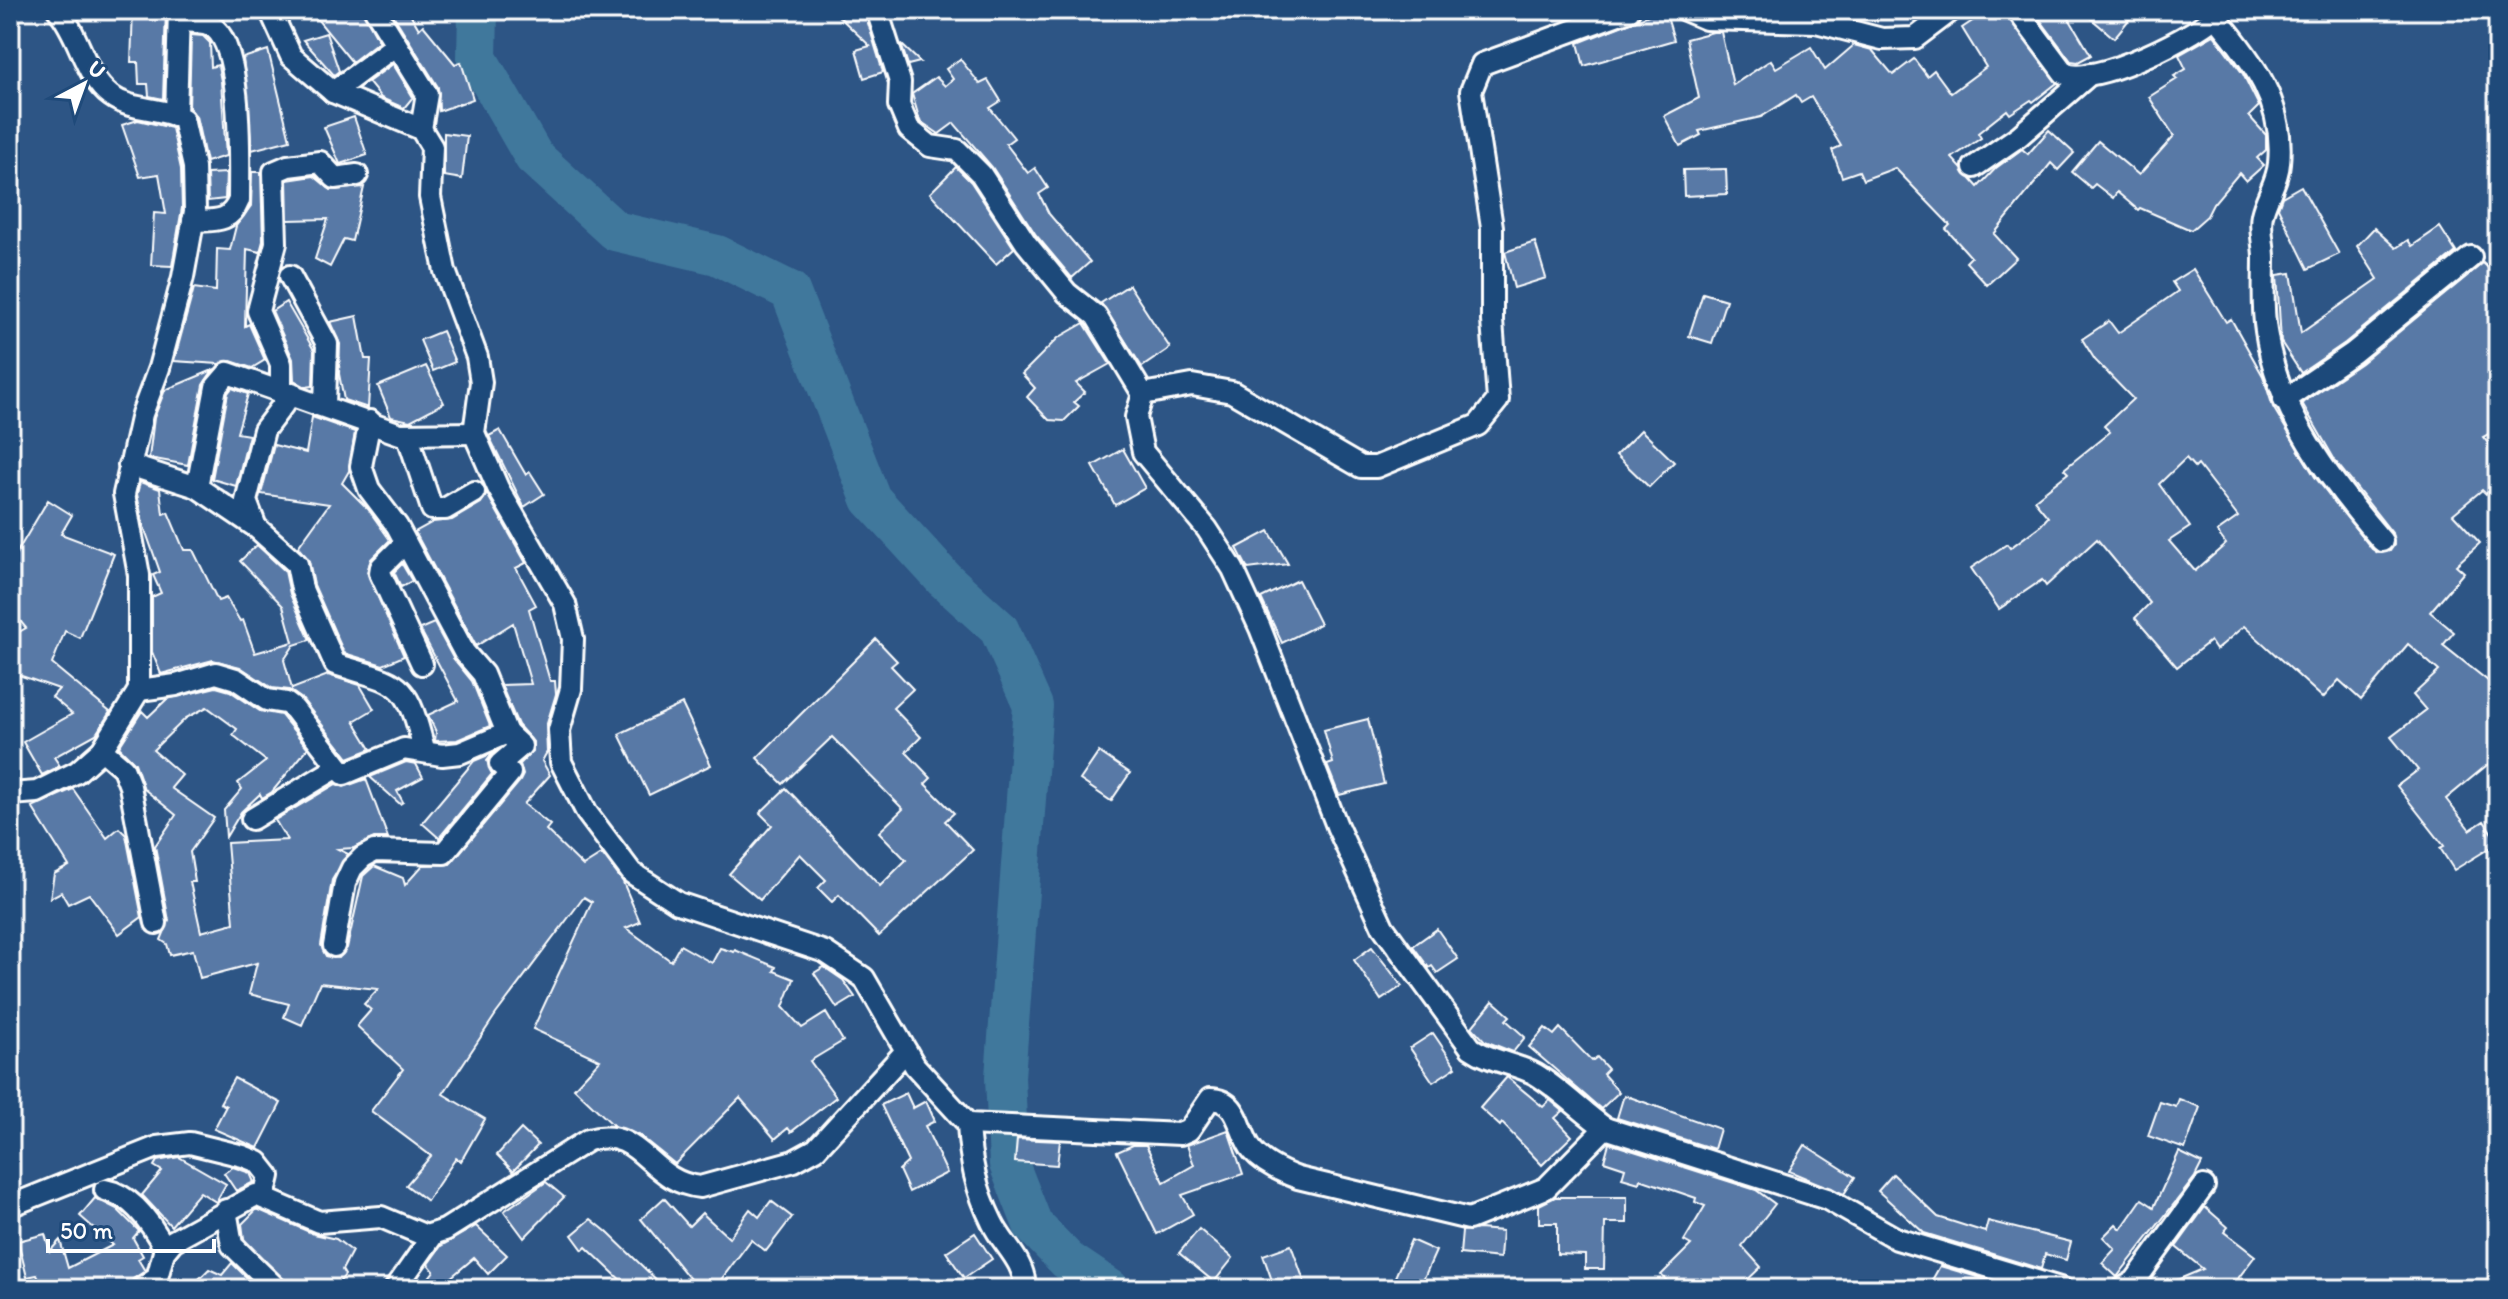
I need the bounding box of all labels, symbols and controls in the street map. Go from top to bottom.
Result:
north arrow [44,44,124,124]
text: U [82,54,111,84]
scale bar [48,1203,214,1253]
text: 50 m [60,1216,113,1245]

